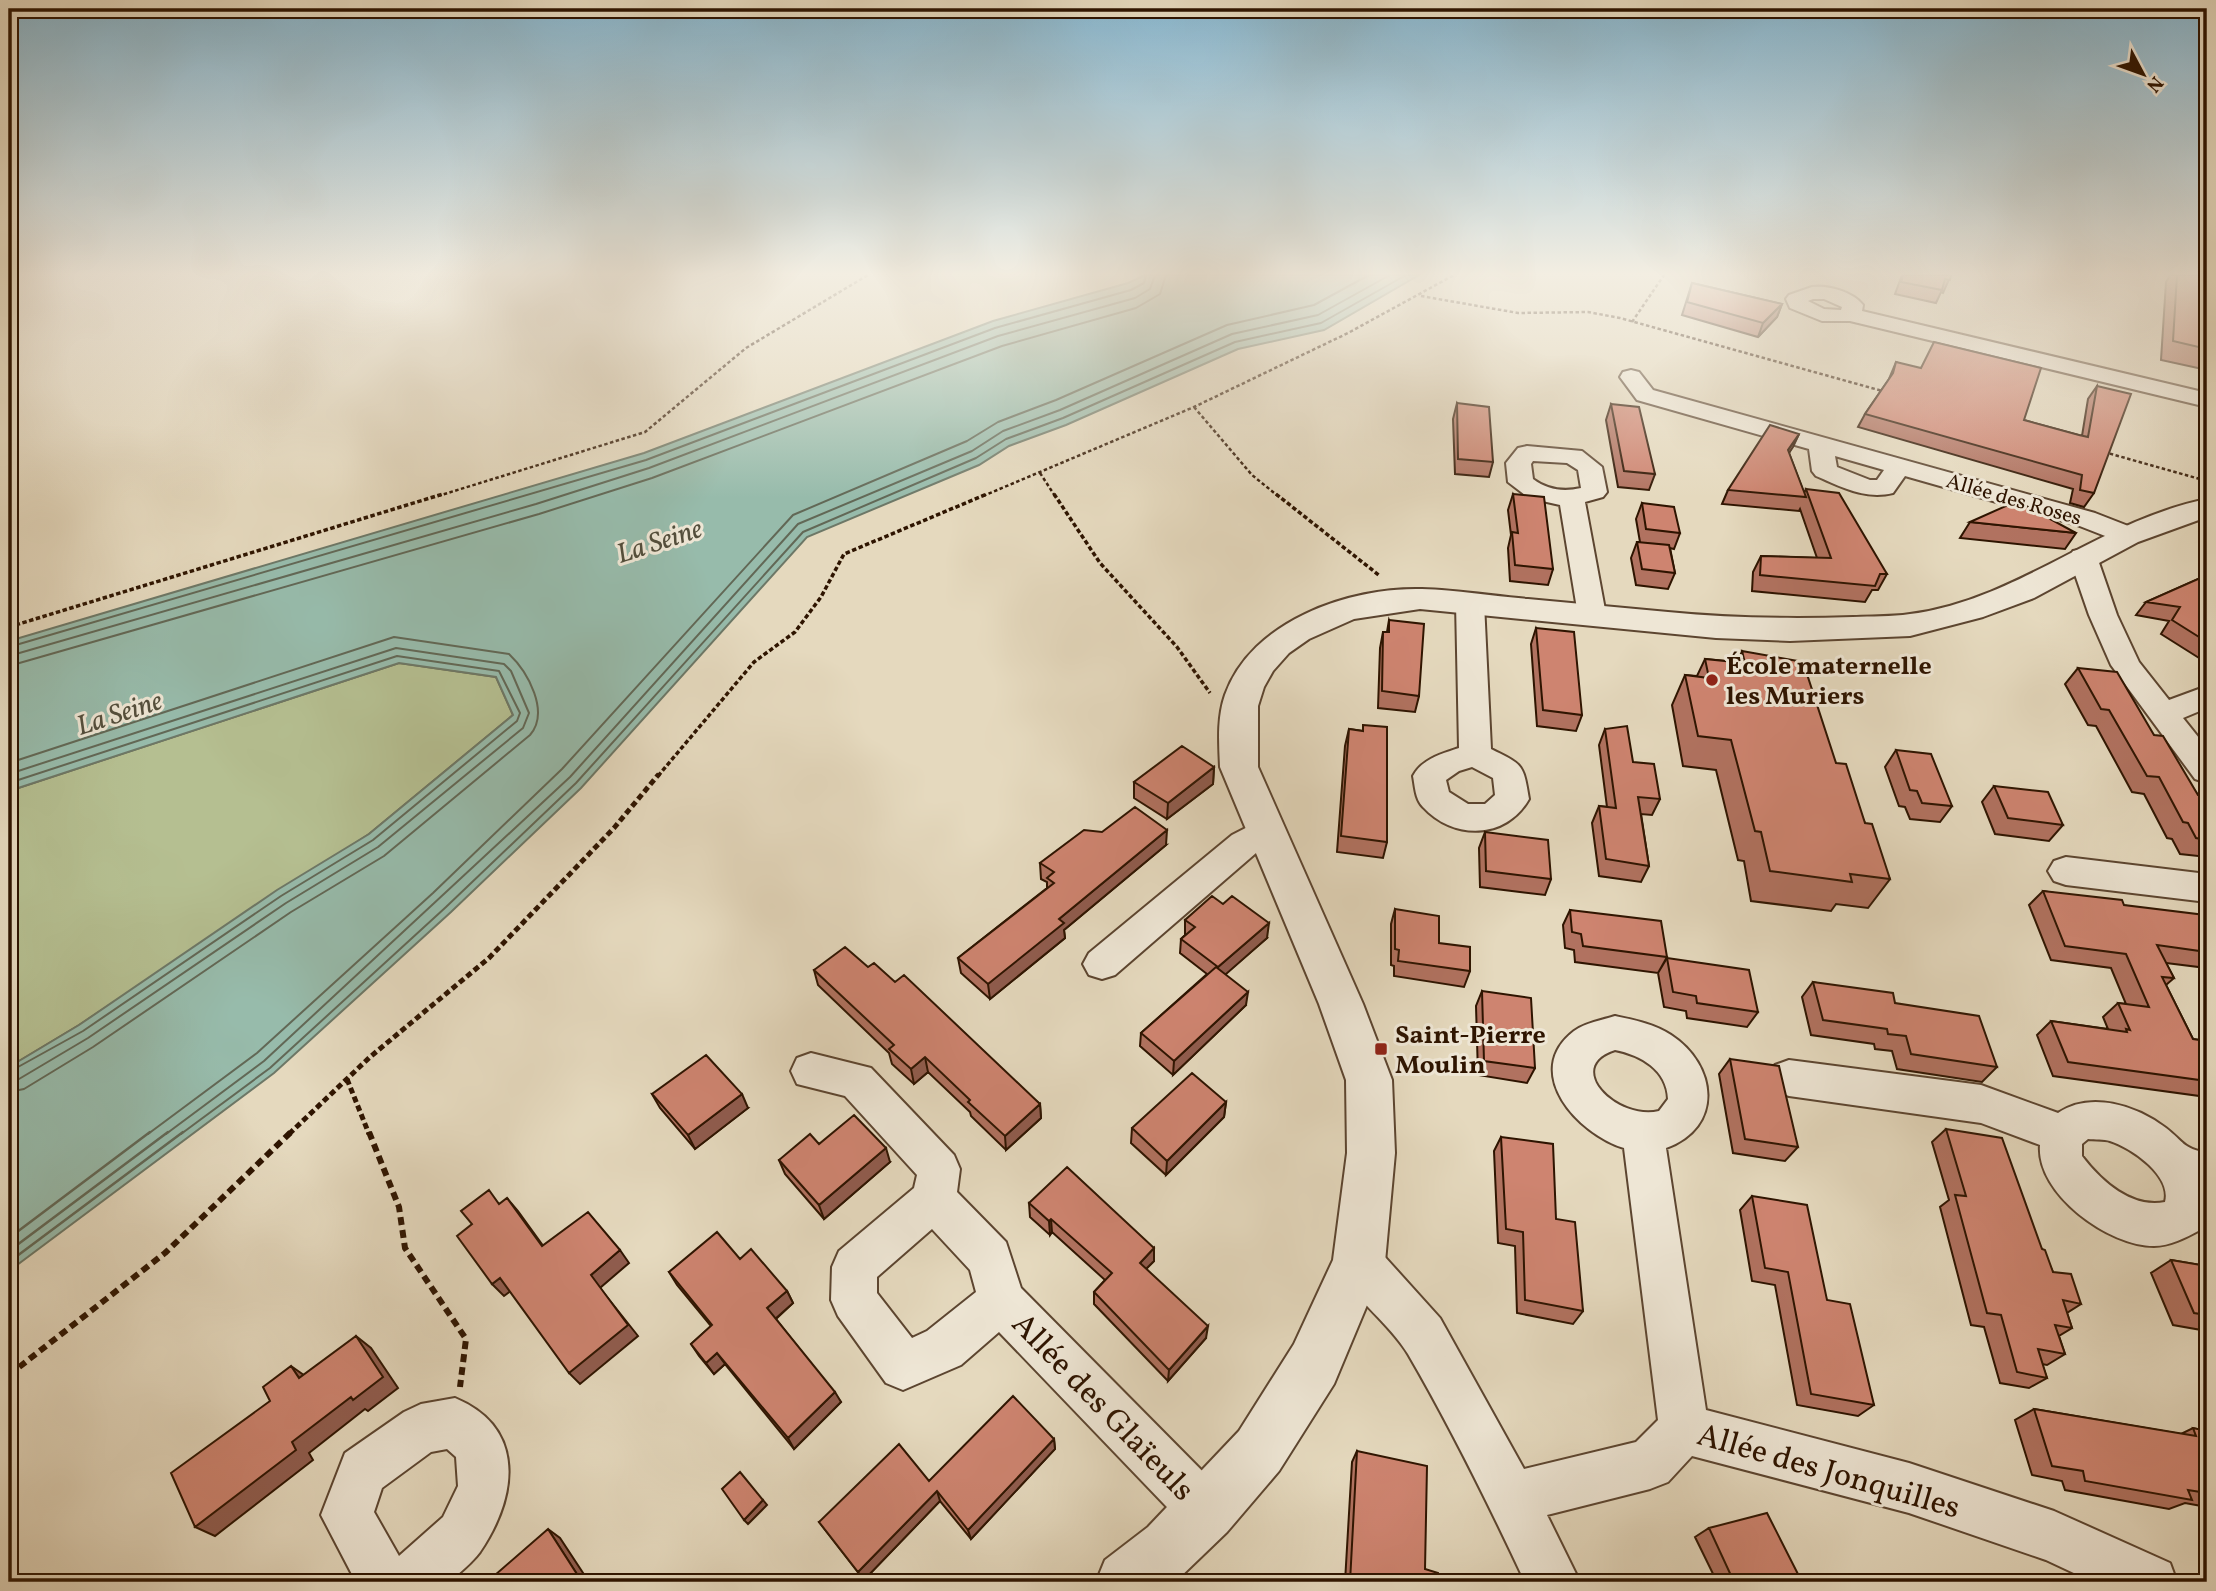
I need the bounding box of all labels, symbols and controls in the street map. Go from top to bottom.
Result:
north arrow [2108,38,2178,108]
text: N [2140,70,2169,98]
street label: Allée des Roses [1943,467,2085,534]
water label: La Seine [612,510,708,575]
place label: École maternelle les Muriers [1726,649,1932,715]
marker: École maternelle les Muriers [1704,672,1720,688]
water label: La Seine [72,682,168,747]
place label: Saint-Pierre Moulin [1395,1018,1546,1084]
marker: Saint-Pierre Moulin [1373,1041,1389,1057]
street label: Allée des Glaïeuls [1000,1304,1203,1512]
street label: Allée des Jonquilles [1692,1414,1965,1531]

